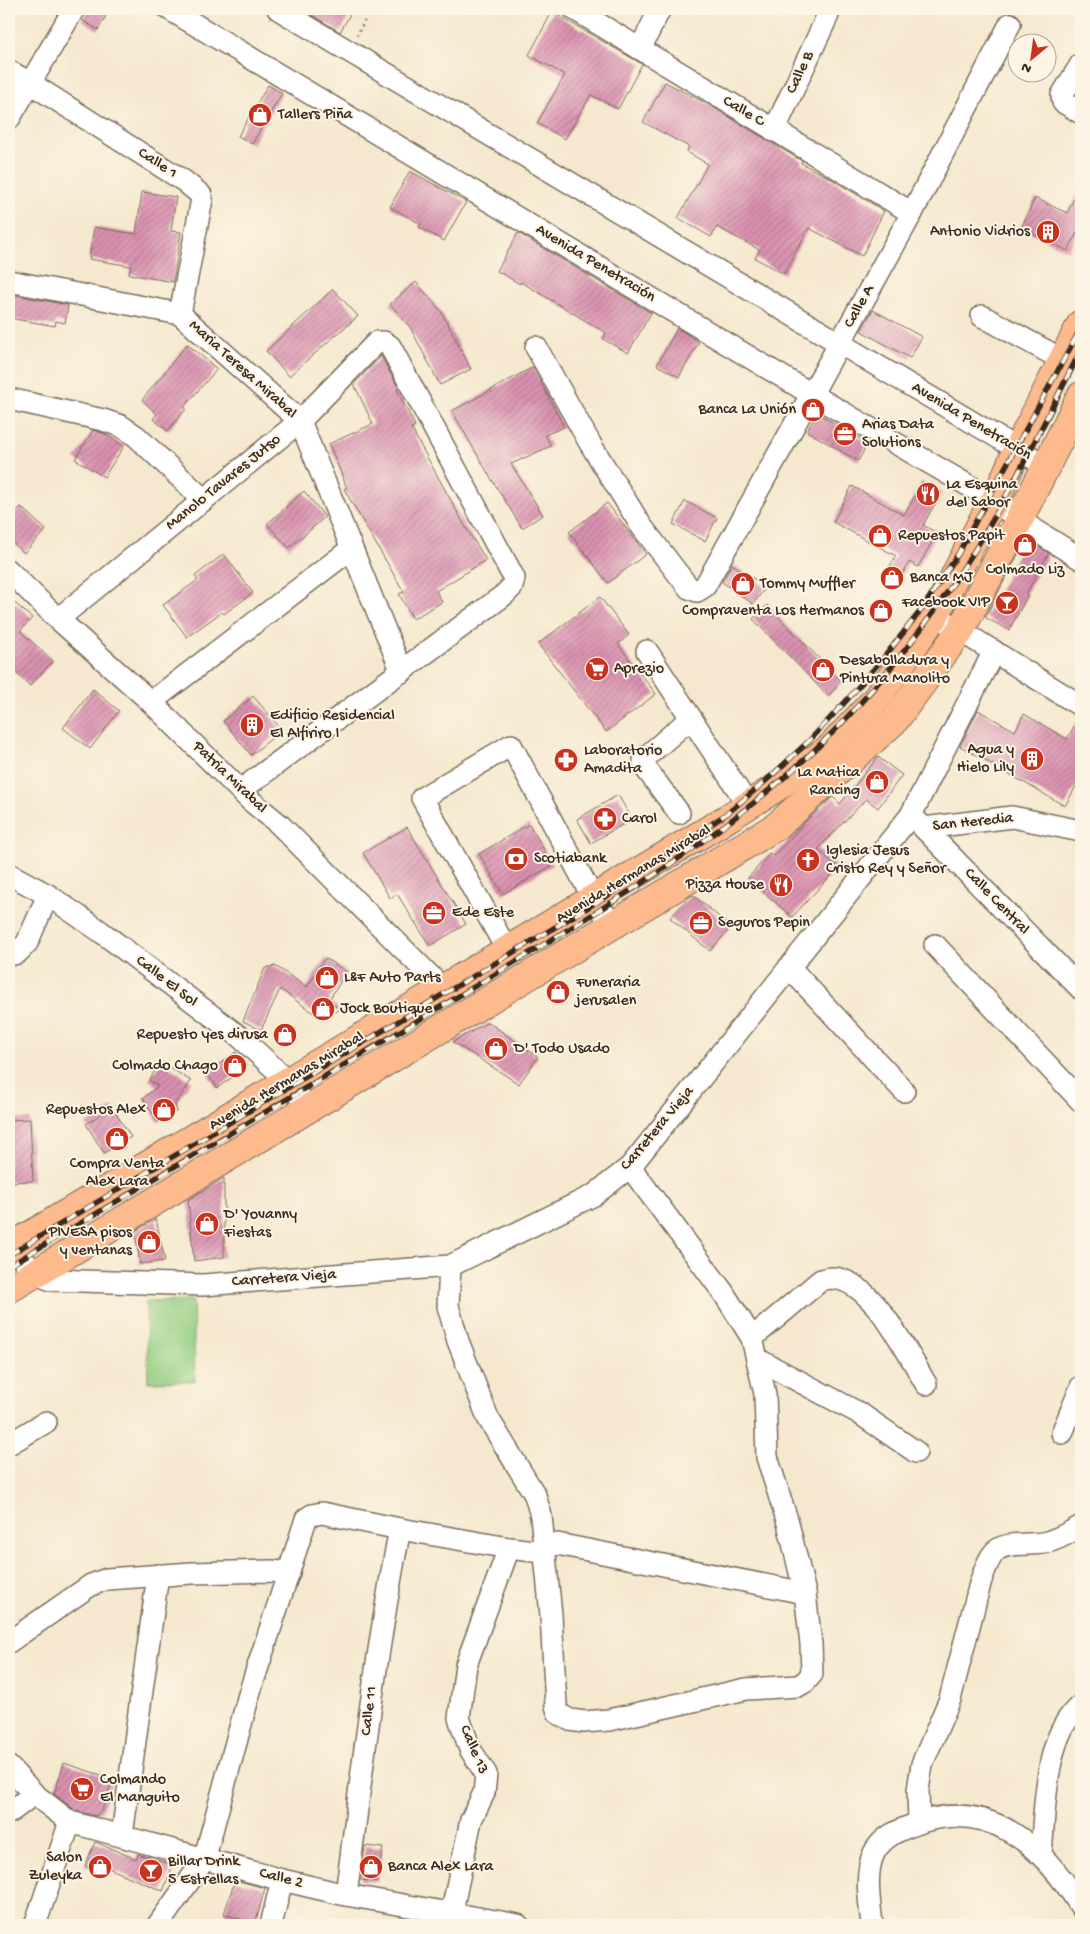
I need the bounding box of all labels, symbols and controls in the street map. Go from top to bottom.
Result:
north arrow [1008,32,1058,82]
street label: Calle B [783,48,819,97]
text: N [1019,58,1035,77]
street label: Calle C [719,92,768,132]
shop icon: Tallers Piña [247,102,273,128]
place label: Tallers Piña [277,106,354,125]
street label: Calle 1 [134,144,180,184]
building icon: Antonio Vidrios [1035,219,1061,245]
street label: Avenida Penetración [532,221,659,308]
place label: Antonio Vidrios [930,223,1031,242]
street label: Calle A [841,281,880,332]
street label: Maria Teresa Mirabal [184,317,300,423]
street label: Avenida Penetración [908,379,1035,466]
shop icon: Banca La Unión [800,397,826,423]
place label: Banca La Unión [697,401,796,420]
place label: Arias Data Solutions [862,416,935,453]
office icon: Arias Data Solutions [832,421,858,447]
street label: Manolo Tavares Jutso [163,431,285,535]
place label: La Esquina del Sabor [946,476,1019,513]
restaurant icon: La Esquina del Sabor [915,481,941,507]
shop icon: Repuestos Papit [867,523,893,549]
place label: Repuestos Papit [898,527,1006,546]
shop icon: Colmado Liz [1012,532,1038,558]
place label: Colmado Liz [986,561,1065,580]
shop icon: Banca MJ [879,565,905,591]
place label: Banca MJ [909,569,974,588]
shop icon: Tommy Muffler [730,571,756,597]
place label: Tommy Muffler [759,575,856,594]
bar icon: Facebook VIP [994,590,1020,616]
place label: Facebook VIP [901,594,990,613]
shop icon: Compraventa Los Hermanos [868,598,894,624]
place label: Compraventa Los Hermanos [682,602,865,621]
place label: Desabolladura y Pintura Manolito [839,652,950,689]
supermarket icon: Aprezio [584,656,610,682]
shop icon: Desabolladura y Pintura Manolito [810,657,836,683]
place label: Aprezio [614,660,664,679]
place label: Edificio Residencial El Alfiriro I [270,707,395,744]
building icon: Edificio Residencial El Alfiriro I [239,712,265,738]
street label: Patria Mirabal [187,737,270,818]
place label: Agua y Hielo Lily [957,741,1014,778]
place label: Laboratorio Amadita [584,742,662,779]
building icon: Agua y Hielo Lily [1019,746,1045,772]
pharmacy icon: Laboratorio Amadita [553,747,579,773]
place label: La Matica Rancing [797,764,861,801]
shop icon: La Matica Rancing [864,769,890,795]
pharmacy icon: Carol [592,806,618,832]
street label: San Heredia [932,809,1015,837]
place label: Carol [622,810,657,829]
street label: Avenida Hermanas Mirabal [553,821,715,929]
place label: Iglesia Jesus Cristo Rey y Señor [826,842,947,879]
bank icon: Scotiabank [503,846,529,872]
church icon: Iglesia Jesus Cristo Rey y Señor [795,847,821,873]
place label: Scotiabank [534,850,608,869]
street label: Calle Central [959,865,1033,939]
restaurant icon: Pizza House [768,872,794,898]
place label: Pizza House [685,876,765,895]
office icon: Ede Este [421,900,447,926]
place label: Ede Este [452,904,515,923]
office icon: Seguros Pepin [688,910,714,936]
place label: Seguros Pepin [718,914,810,933]
street label: Calle El Sol [131,952,201,1012]
shop icon: L&F Auto Parts [314,965,340,991]
place label: L&F Auto Parts [344,969,442,988]
place label: Funeraria jerusalen [573,974,641,1011]
shop icon: Funeraria jerusalen [545,979,571,1005]
shop icon: Jock Boutique [310,996,336,1022]
place label: Jock Boutique [340,1000,433,1019]
shop icon: Repuesto yes dirusa [272,1022,298,1048]
place label: Repuesto yes dirusa [137,1026,269,1045]
street label: Avenida Hermanas Mirabal [206,1028,368,1136]
shop icon: D' Todo Usado [483,1036,509,1062]
place label: D' Todo Usado [513,1040,610,1059]
shop icon: Colmado Chago [222,1053,248,1079]
place label: Colmado Chago [112,1057,218,1076]
street label: Carretera Vieja [617,1082,700,1175]
shop icon: Repuestos Alex [151,1097,177,1123]
place label: Repuestos Alex [46,1101,147,1120]
shop icon: Compra Venta Alex Lara [104,1126,130,1152]
place label: Compra Venta Alex Lara [70,1155,165,1192]
place label: D' Yovanny Fiestas [223,1206,297,1243]
shop icon: D' Yovanny Fiestas [194,1211,220,1237]
place label: PIVESA pisos y ventanas [47,1224,133,1261]
shop icon: PIVESA pisos y ventanas [136,1229,162,1255]
street label: Carretera Vieja [231,1266,338,1292]
street label: Calle 11 [358,1685,382,1737]
street label: Calle 13 [454,1723,492,1777]
place label: Colmando El Manguito [100,1771,180,1808]
supermarket icon: Colmando El Manguito [69,1776,95,1802]
place label: Salon Zuleyka [28,1849,83,1886]
place label: Billar Drink 5 Estrellas [167,1853,241,1890]
shop icon: Salon Zuleyka [87,1854,113,1880]
shop icon: Banca Alex Lara [358,1854,384,1880]
bar icon: Billar Drink 5 Estrellas [138,1858,164,1884]
place label: Banca Alex Lara [387,1858,495,1877]
street label: Calle 2 [257,1864,305,1894]

